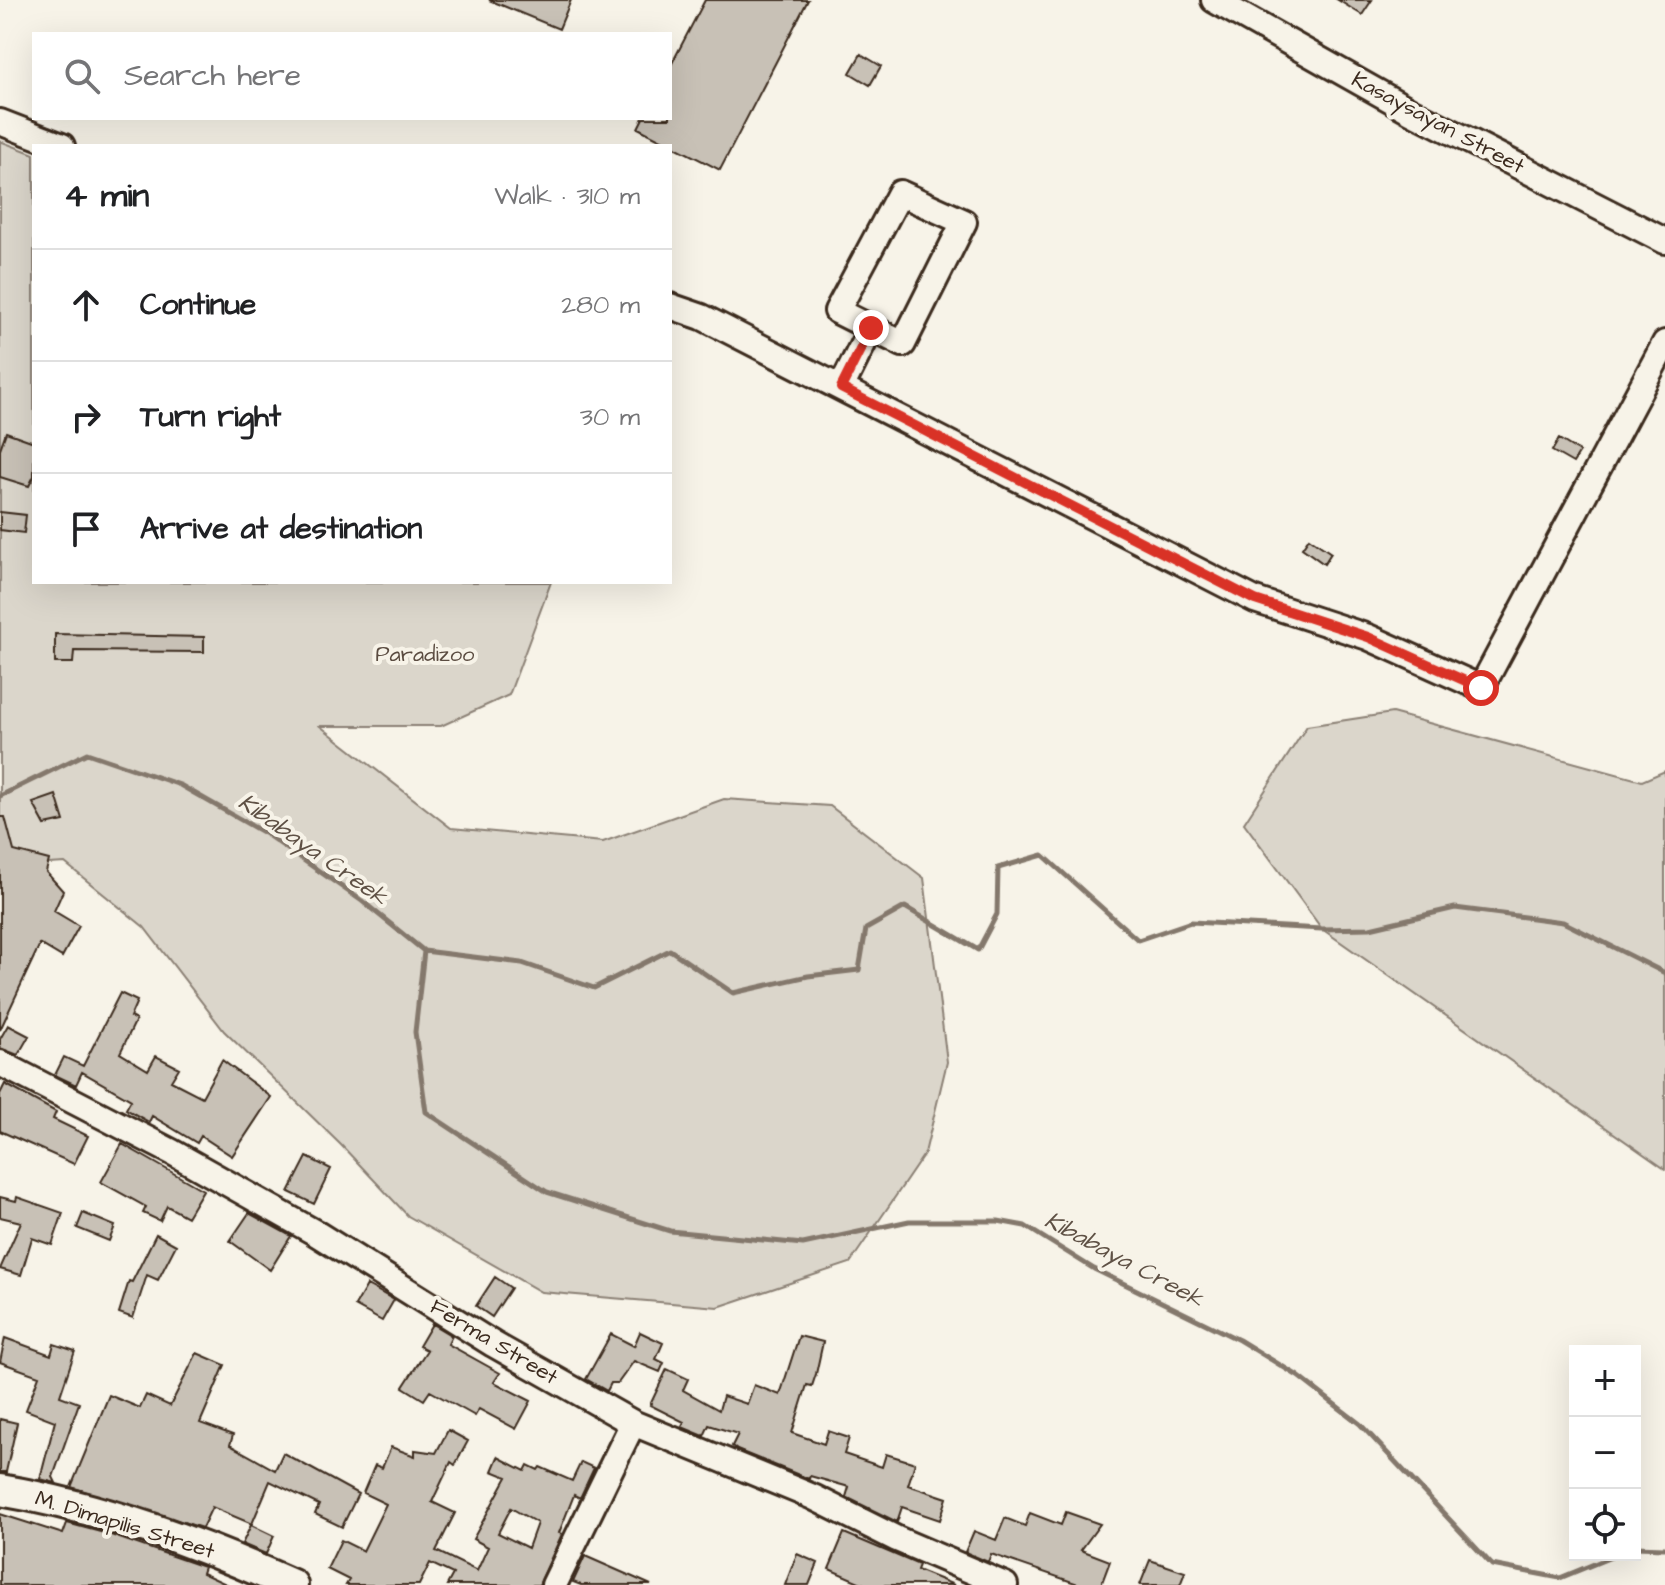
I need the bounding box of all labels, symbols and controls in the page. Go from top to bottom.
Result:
search box [32,32,672,120]
icon: search [60,54,104,98]
text: Search here [124,55,301,97]
street label: Kasaysayan Street [1345,64,1530,183]
text: 4 min [64,172,149,220]
text: Walk · 310 m [494,178,640,214]
icon: ahead [64,283,108,327]
text: Continue [140,284,256,326]
text: 280 m [561,287,640,323]
route end [853,310,889,346]
icon: right [64,395,108,439]
text: Turn right [140,396,281,438]
text: 30 m [580,399,640,435]
icon: arrive [64,507,108,551]
text: Arrive at destination [140,508,422,550]
park label: Paradizoo [376,639,475,670]
route start [1463,670,1499,706]
water label: Kibabaya Creek [231,786,396,915]
water label: Kibabaya Creek [1039,1204,1211,1317]
street label: Ferma Street [424,1292,564,1392]
map controls [1569,1345,1641,1561]
button: + [1569,1345,1641,1417]
button: − [1569,1417,1641,1489]
street label: M. Dimapilis Street [31,1483,219,1567]
button: locate [1569,1489,1641,1561]

